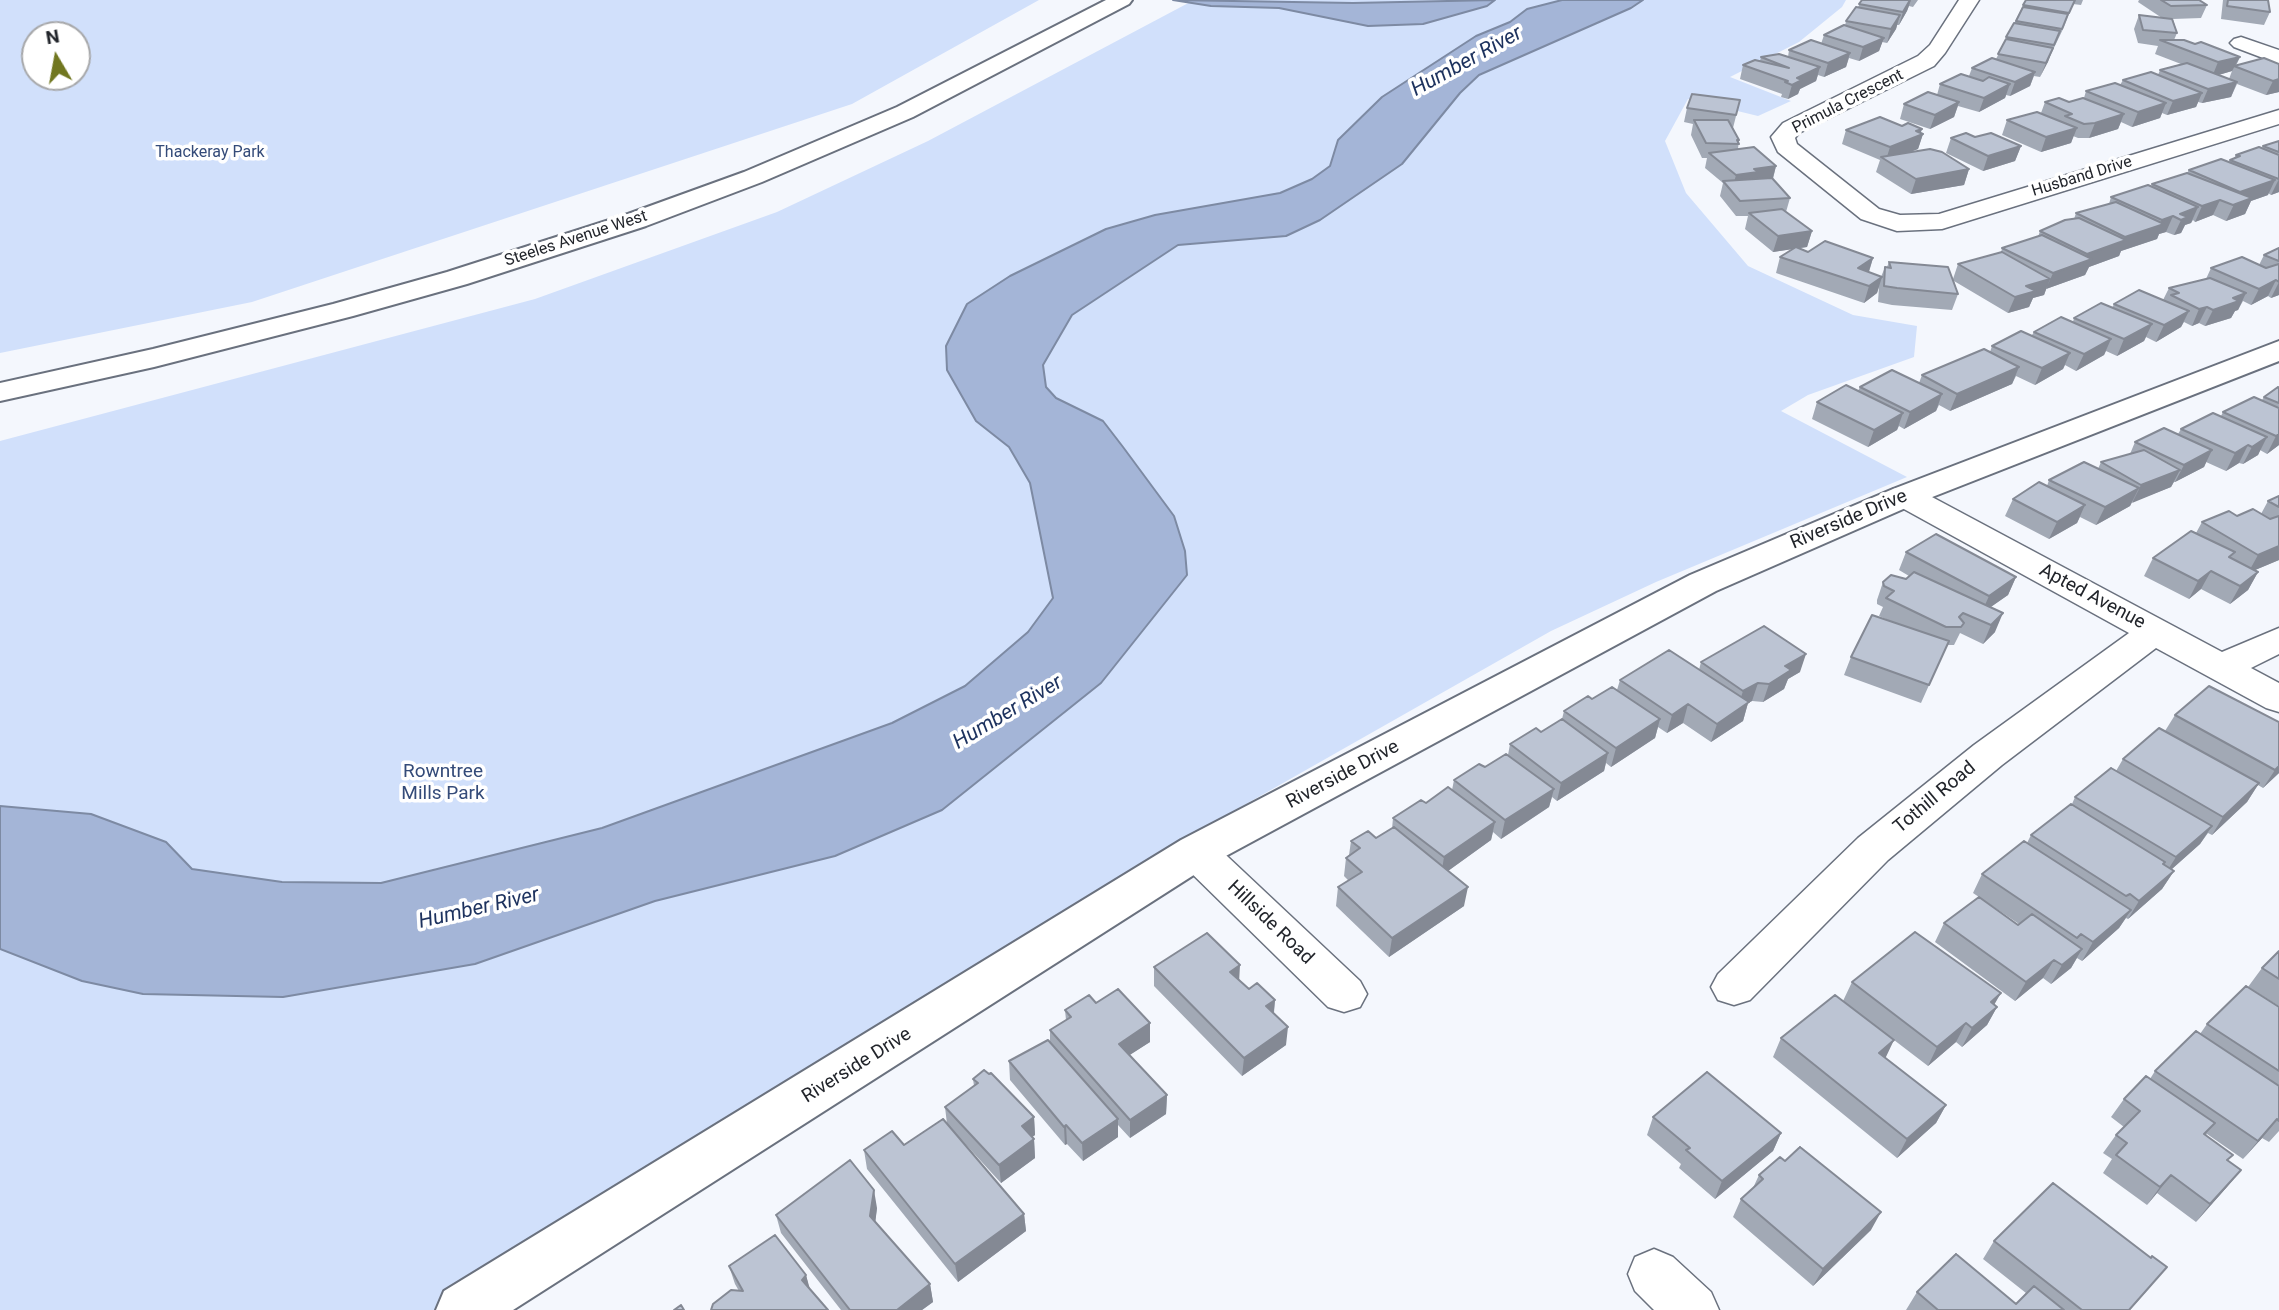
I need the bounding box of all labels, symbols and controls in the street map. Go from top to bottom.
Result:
north arrow [21,21,91,91]
water label: Humber River [1407,21,1527,103]
text: N [44,24,61,49]
street label: Primula Crescent [1789,66,1907,138]
park label: Thackeray Park [155,143,265,163]
street label: Husband Drive [2029,153,2135,201]
street label: Steeles Avenue West [502,207,650,271]
street label: Riverside Drive [1787,485,1911,555]
street label: Apted Avenue [2035,559,2149,635]
water label: Humber River [949,671,1067,755]
street label: Riverside Drive [1283,736,1403,814]
street label: Tothill Road [1889,757,1981,839]
park label: Rowntree Mills Park [401,761,485,805]
street label: Hillside Road [1222,876,1318,970]
water label: Humber River [416,883,542,935]
street label: Riverside Drive [798,1023,916,1109]

